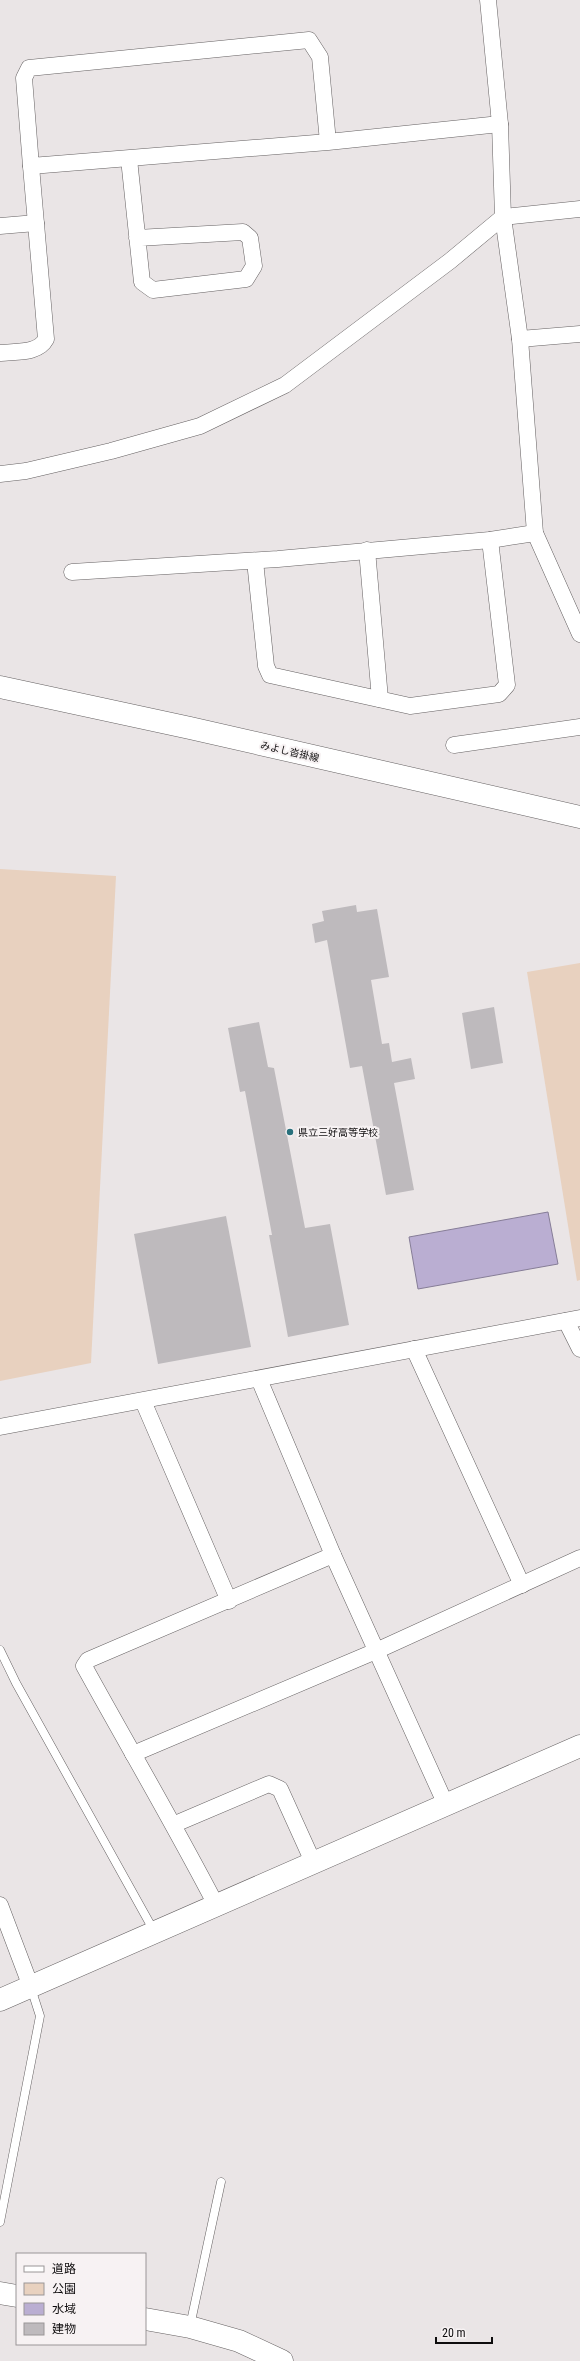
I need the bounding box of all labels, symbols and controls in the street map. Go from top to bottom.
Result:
street label: みよし沓掛線 [259,739,320,764]
marker: 県立三好高等学校 [285,1127,295,1137]
place label: 県立三好高等学校 [298,1127,378,1138]
legend [16,2253,146,2345]
text: 道路 [52,2262,76,2276]
text: 公園 [52,2282,76,2296]
text: 水域 [52,2302,76,2316]
scale bar [436,2319,492,2345]
text: 建物 [52,2322,76,2336]
text: 20 m [442,2326,466,2340]

